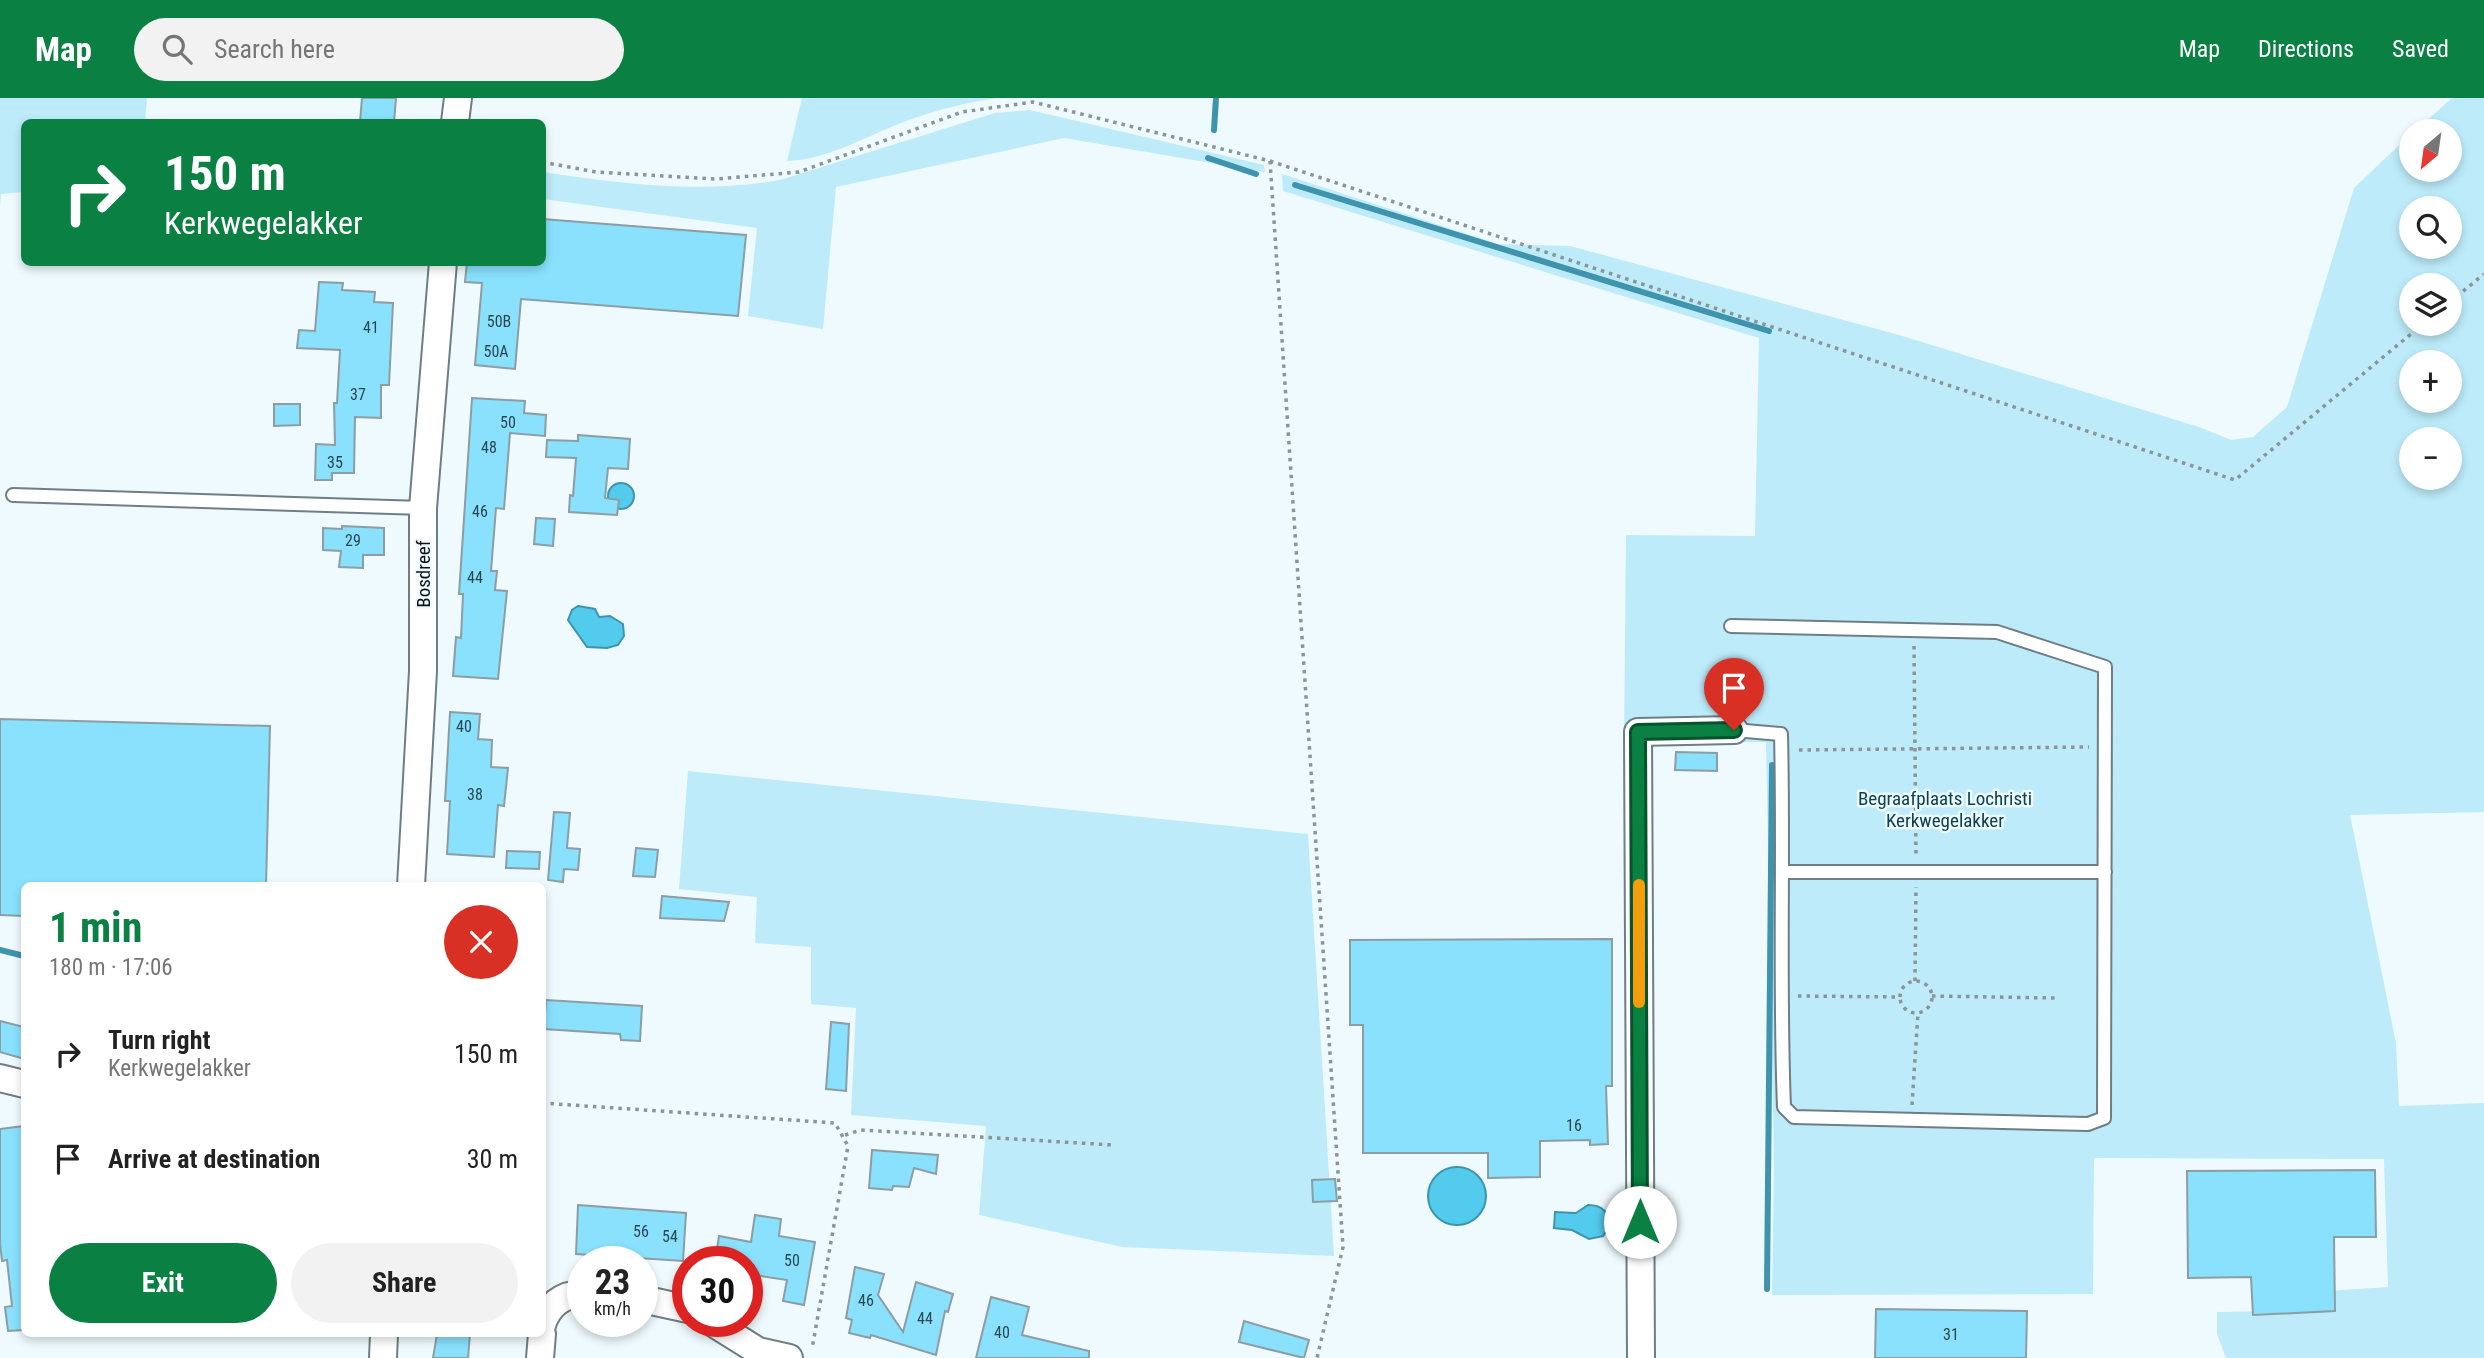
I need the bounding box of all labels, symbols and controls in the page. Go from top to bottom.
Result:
search box [134,18,624,81]
text: Map [35,30,92,69]
icon: search [158,30,196,68]
text: Search here [214,34,335,64]
text: Map [2179,35,2220,63]
text: Directions [2258,35,2354,63]
text: Saved [2392,35,2449,63]
north arrow [2399,119,2462,182]
map controls [2399,119,2462,490]
text: 150 m [164,145,286,202]
icon: right [49,147,140,238]
button: search [2399,196,2462,259]
text: Kerkwegelakker [164,204,363,242]
button: layers [2399,273,2462,336]
house number: 50B [487,312,511,331]
house number: 41 [363,318,379,337]
house number: 50A [483,342,509,361]
button: + [2399,350,2462,413]
house number: 37 [350,385,366,404]
house number: 50 [500,413,516,432]
button: − [2399,427,2462,490]
house number: 48 [481,438,497,457]
house number: 35 [327,453,343,472]
house number: 46 [472,502,488,521]
house number: 29 [345,531,361,550]
street label: Bosdreef [412,540,435,608]
house number: 44 [467,568,483,587]
pin [1704,658,1764,730]
icon: arrive [1715,669,1753,707]
house number: 40 [456,717,472,736]
house number: 38 [467,785,483,804]
park label: Begraafplaats Lochristi Kerkwegelakker [1858,787,2032,832]
text: 1 min [49,903,142,952]
button: close [444,905,518,979]
text: 180 m · 17:06 [49,954,173,981]
text: Turn right [108,1025,210,1055]
icon: right [49,1035,87,1073]
text: 150 m [454,1039,518,1069]
text: Kerkwegelakker [108,1055,251,1082]
house number: 16 [1566,1116,1582,1135]
icon: arrive [49,1140,87,1178]
text: Arrive at destination [108,1144,320,1174]
text: 30 m [467,1144,518,1174]
position arrow [1603,1185,1677,1259]
house number: 56 [633,1222,649,1241]
house number: 54 [662,1227,678,1246]
button: Exit [49,1243,277,1323]
button: Share [291,1243,518,1323]
speed limit sign: 30 [672,1246,763,1337]
house number: 50 [784,1251,800,1270]
text: 23 [595,1262,630,1303]
house number: 46 [858,1291,874,1310]
text: km/h [594,1298,631,1319]
house number: 44 [917,1309,933,1328]
house number: 40 [994,1323,1010,1342]
house number: 31 [1943,1325,1959,1344]

